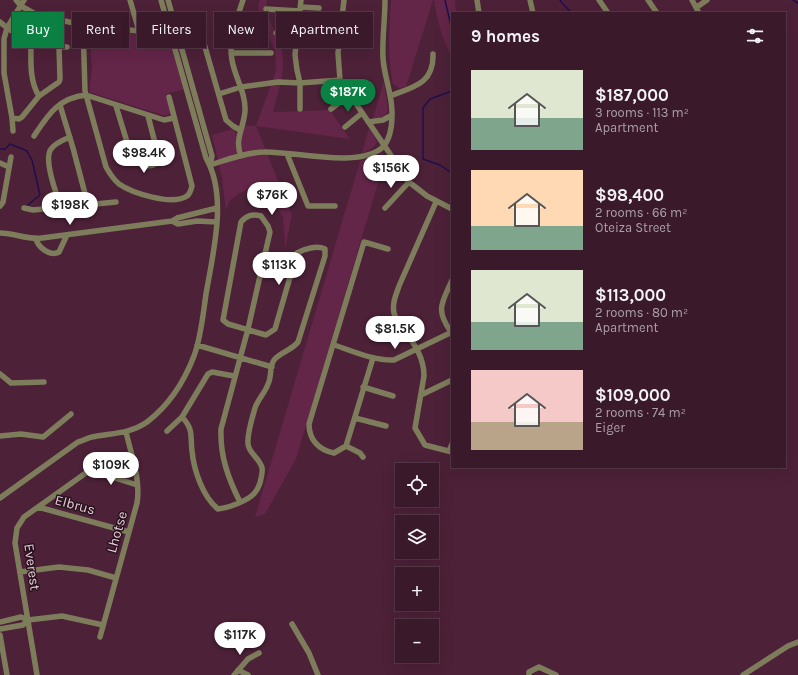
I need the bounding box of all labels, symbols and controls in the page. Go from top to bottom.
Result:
chip: Buy [12,12,64,48]
chip: Rent [72,12,129,48]
chip: Filters [137,12,206,48]
chip: New [214,12,268,48]
chip: Apartment [276,12,373,48]
icon: filters [744,25,766,47]
text: 9 homes [471,26,540,46]
pin: $187K [320,79,376,113]
text: $187K [330,84,366,99]
text: $187,000 [595,85,669,105]
icon: home [503,86,551,134]
text: 3 rooms · 113 m² [595,105,689,120]
text: Apartment [595,120,658,135]
pin: $98.4K [111,140,177,174]
text: $98.4K [122,145,166,160]
pin: $156K [363,155,419,189]
text: $156K [372,160,410,175]
pin: $76K [248,182,296,216]
text: $98,400 [595,185,664,205]
icon: home [503,186,551,234]
text: $76K [256,187,288,202]
pin: $198K [42,192,98,226]
text: $198K [51,197,89,212]
text: 2 rooms · 66 m² [595,205,687,220]
text: Oteiza Street [595,220,671,235]
pin: $113K [251,252,307,286]
text: $113K [262,257,296,272]
text: $113,000 [595,285,666,305]
icon: home [503,286,551,334]
text: 2 rooms · 80 m² [595,305,688,320]
pin: $81.5K [362,316,428,350]
text: Apartment [595,320,658,335]
text: $81.5K [375,321,415,336]
text: $109,000 [595,385,670,405]
icon: home [503,386,551,434]
text: 2 rooms · 74 m² [595,405,686,420]
text: Eiger [595,420,625,435]
pin: $109K [83,452,139,486]
text: $109K [92,457,130,472]
map controls [395,463,439,663]
button: locate [395,463,439,507]
street label: Elbrus [53,491,97,519]
street label: Lhotse [103,509,131,555]
button: layers [395,515,439,559]
street label: Everest [20,543,44,591]
button: + [395,567,439,611]
button: − [395,619,439,663]
pin: $117K [212,622,268,656]
text: $117K [223,627,257,642]

